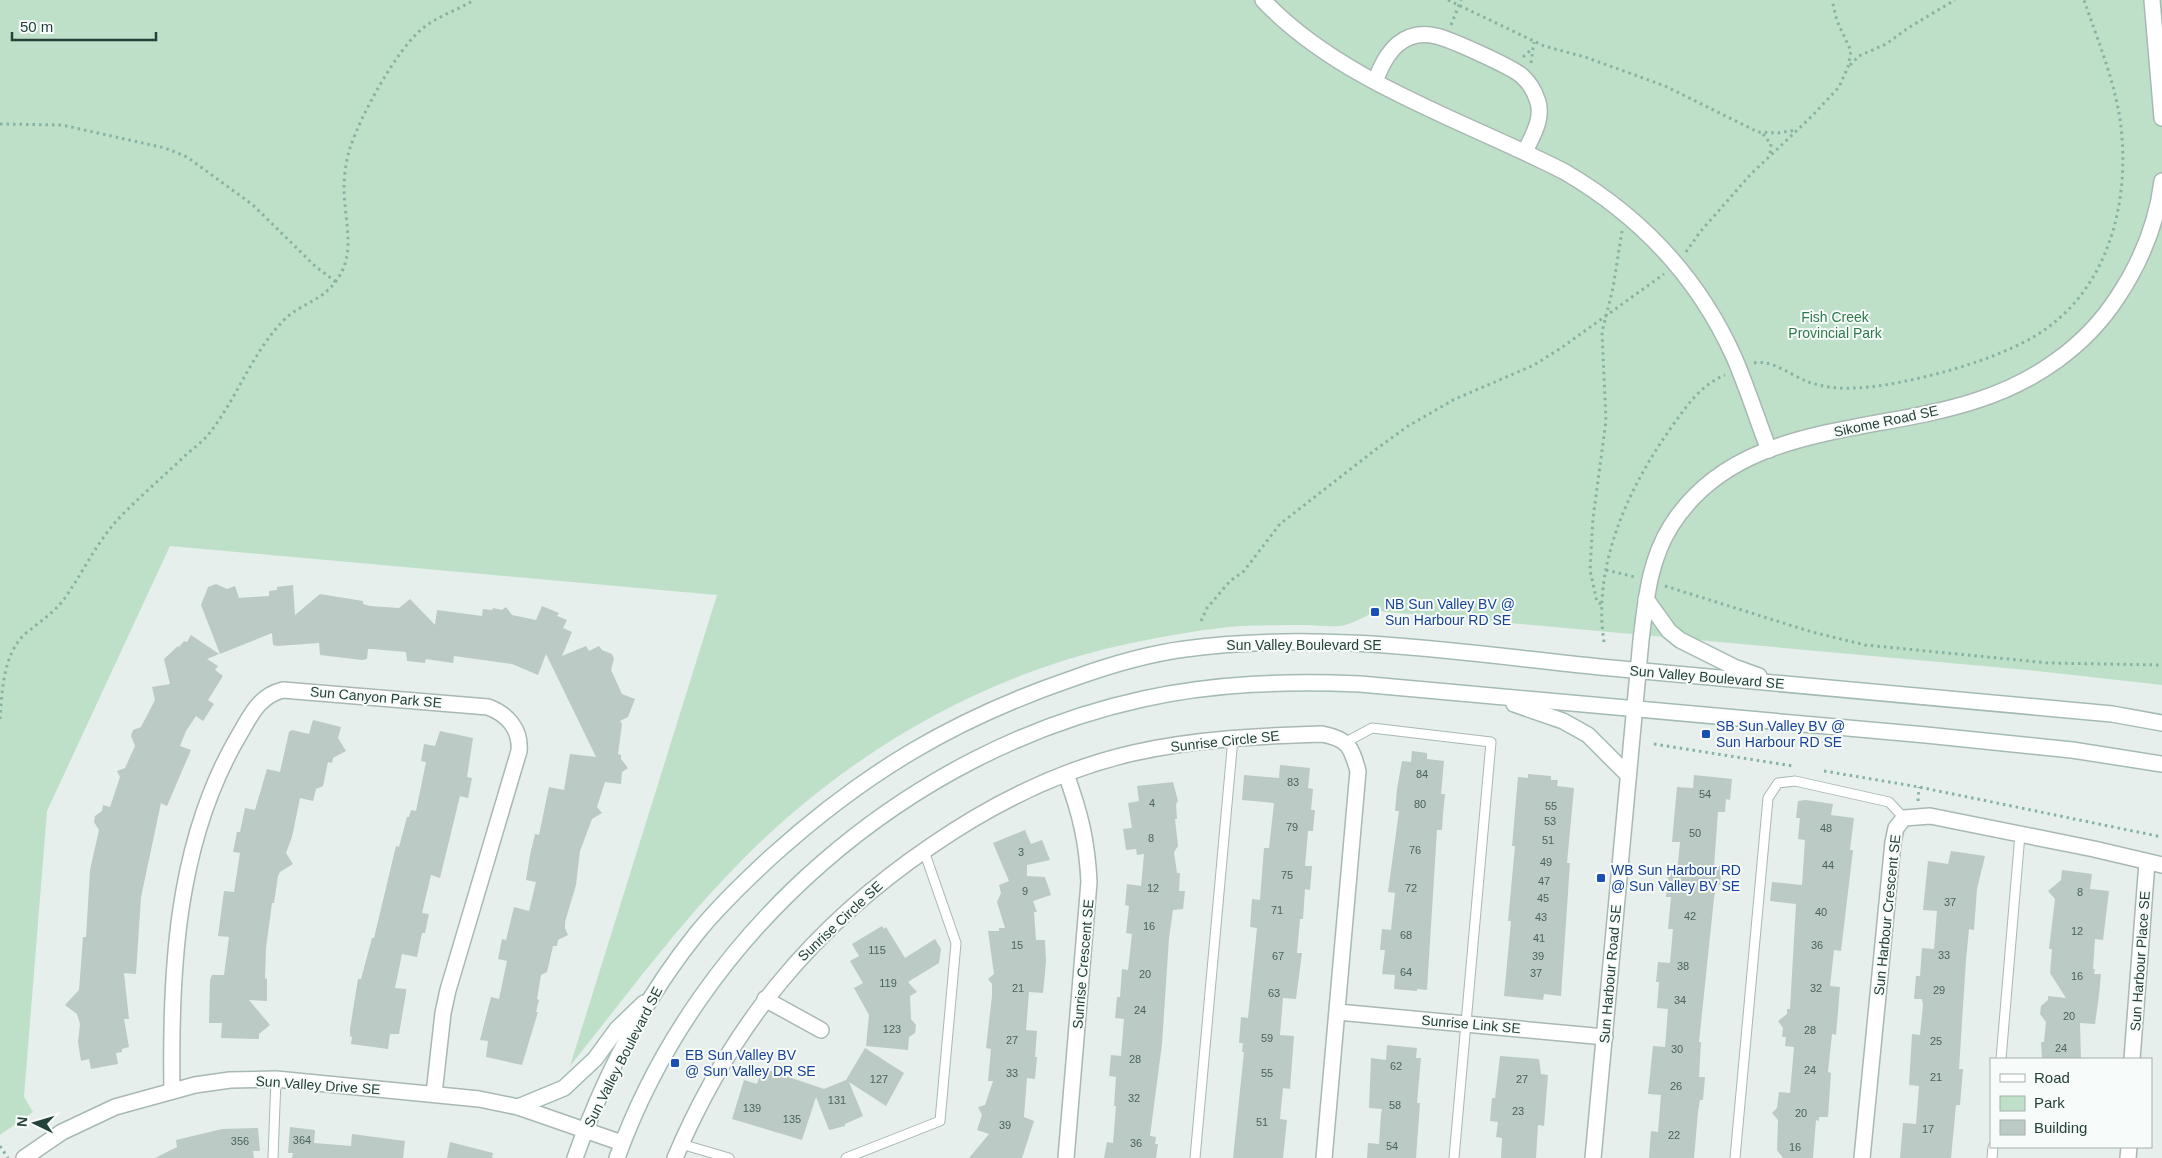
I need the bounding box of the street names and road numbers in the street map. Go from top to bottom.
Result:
street label: Sikome Road SE [1832,402,1940,440]
street label: Sun Valley Boulevard SE [1226,637,1382,653]
street label: Sun Valley Boulevard SE [1629,662,1785,692]
street label: Sun Canyon Park SE [309,683,443,711]
street label: Sunrise Circle SE [1170,727,1280,755]
street label: Sun Harbour Crescent SE [1871,834,1903,996]
street label: Sunrise Circle SE [794,878,886,964]
street label: Sun Harbour Place SE [2127,890,2153,1032]
street label: Sunrise Crescent SE [1069,899,1097,1029]
street label: Sun Harbour Road SE [1596,904,1624,1044]
street label: Sun Valley Boulevard SE [581,984,665,1130]
street label: Sunrise Link SE [1421,1012,1521,1036]
street label: Sun Valley Drive SE [255,1073,381,1097]

